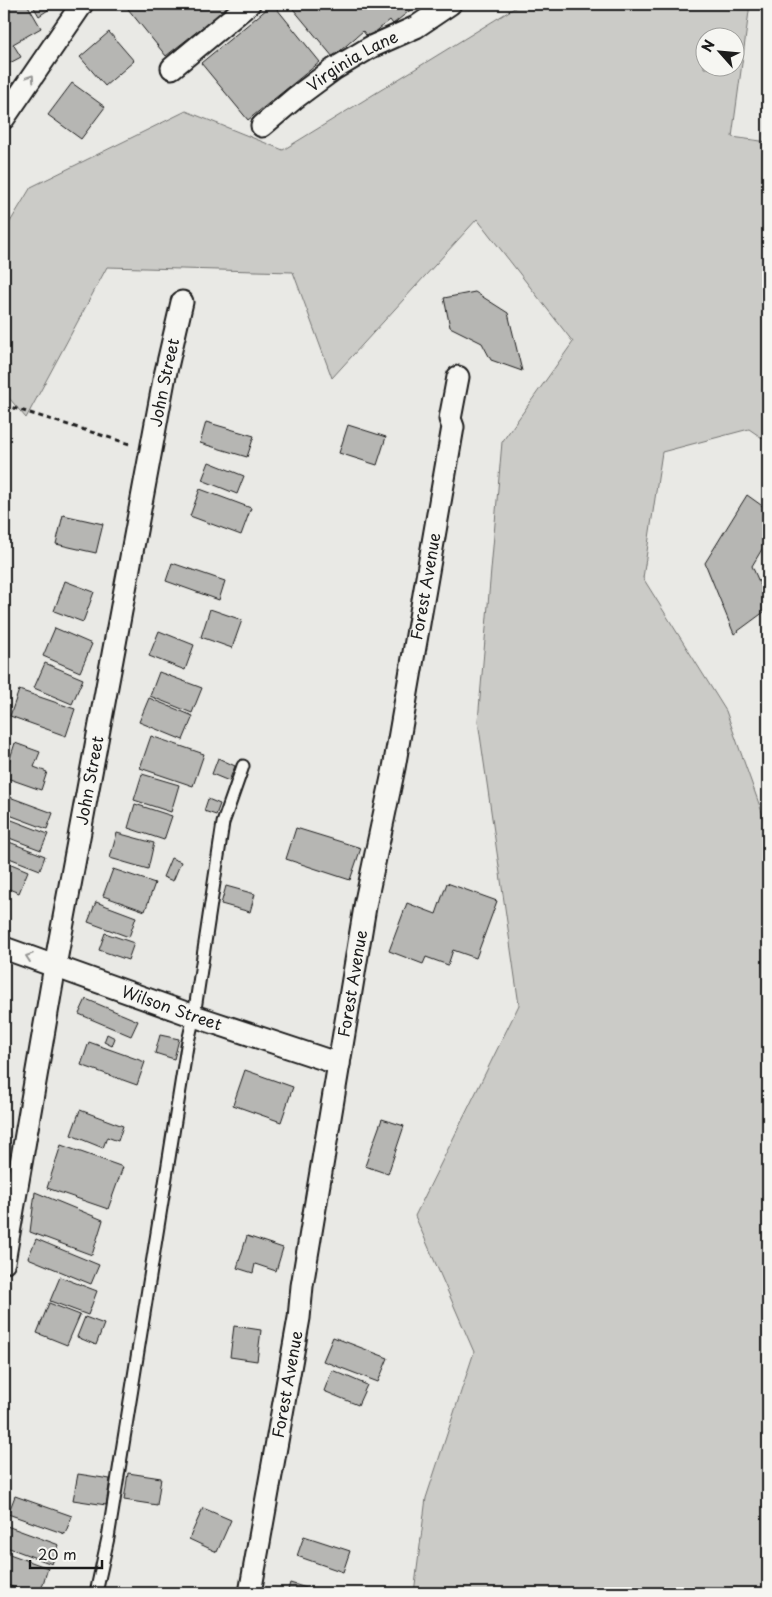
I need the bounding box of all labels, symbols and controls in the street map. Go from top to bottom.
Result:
street label: Virginia Lane [301,24,401,96]
north arrow [694,28,744,78]
text: N [696,36,720,56]
one-way arrow [25,74,34,84]
street label: John Street [143,335,184,429]
street label: Forest Avenue [403,530,446,642]
street label: John Street [68,733,109,827]
street label: Forest Avenue [331,928,372,1039]
one-way arrow [26,953,34,963]
street label: Wilson Street [118,978,226,1036]
street label: Forest Avenue [265,1328,308,1440]
scale bar [30,1537,102,1569]
text: 20 m [38,1542,77,1565]

